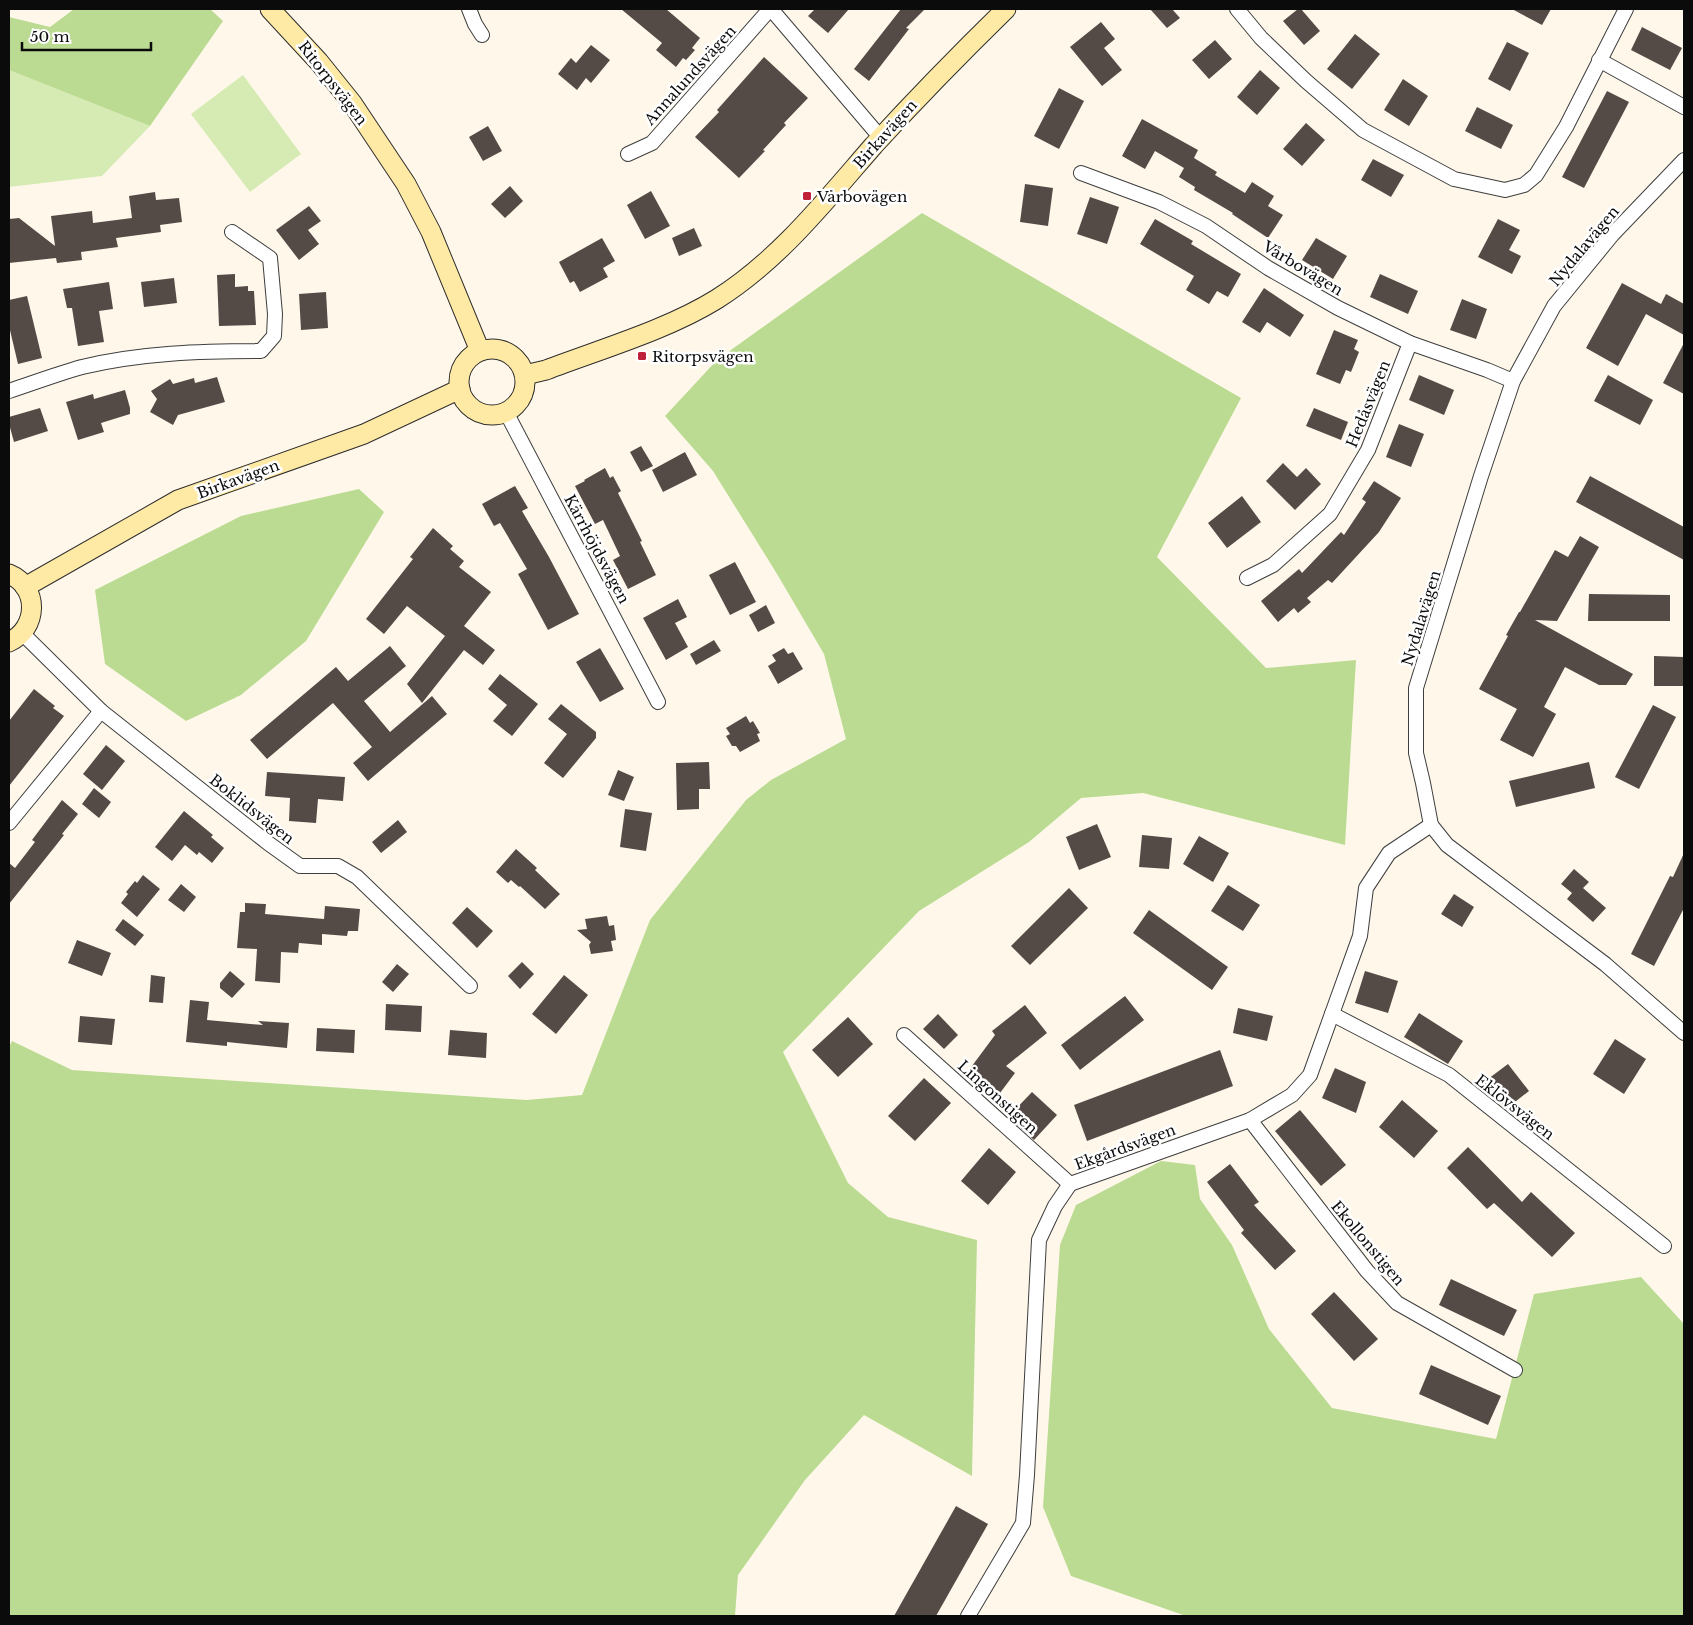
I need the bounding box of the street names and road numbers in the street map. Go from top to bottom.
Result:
street label: Annalundsvägen [640,21,740,130]
street label: Ritorpsvägen [294,37,372,129]
street label: Birkavägen [849,96,921,172]
street label: Nydalavägen [1545,202,1623,290]
street label: Vårbovägen [1259,236,1347,299]
street label: Hedåsvägen [1342,358,1394,450]
street label: Birkavägen [194,455,282,503]
street label: Kärrhöjdsvägen [560,491,634,607]
street label: Nydalavägen [1397,568,1445,668]
street label: Boklidsvägen [206,770,298,848]
street label: Lingonstigen [954,1056,1042,1138]
street label: Eklövsvägen [1472,1070,1558,1144]
street label: Ekgårdsvägen [1072,1120,1178,1174]
street label: Ekollonstigen [1327,1197,1409,1289]

